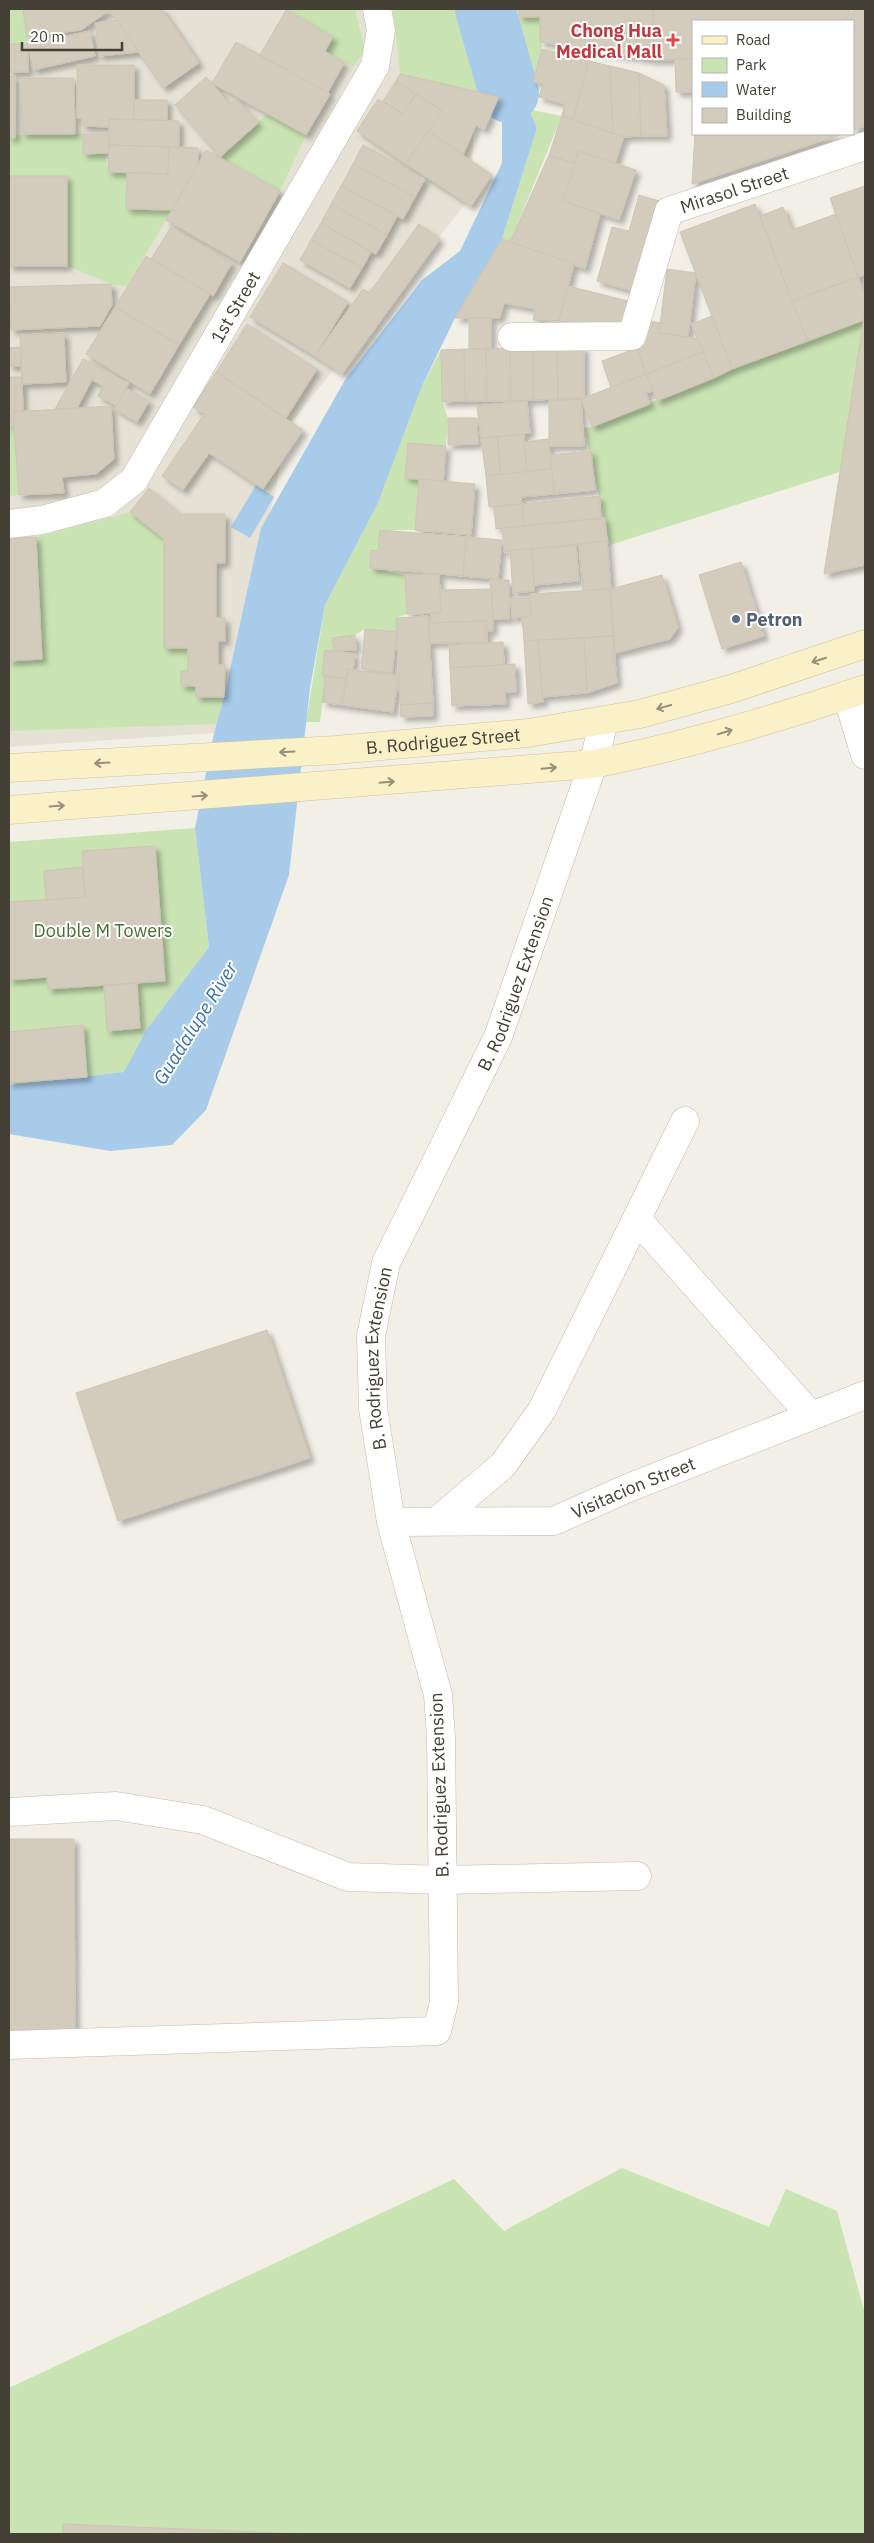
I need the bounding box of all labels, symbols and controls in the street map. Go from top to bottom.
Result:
place label: Chong Hua Medical Mall [556,19,663,63]
scale bar [22,20,122,52]
legend [692,20,854,135]
text: 20 m [30,27,65,46]
text: Road [736,30,771,49]
marker: Chong Hua Medical Mall [666,33,680,47]
text: Park [736,55,766,74]
text: Water [736,80,777,99]
text: Building [736,105,791,124]
street label: Mirasol Street [677,161,791,218]
street label: 1st Street [205,267,265,347]
place label: Petron [746,608,803,631]
marker: Petron [730,613,742,625]
one-way arrow [811,655,827,665]
one-way arrow [656,703,672,712]
street label: B. Rodriguez Street [365,722,521,759]
one-way arrow [717,726,733,736]
one-way arrow [279,748,295,757]
one-way arrow [94,758,110,767]
one-way arrow [541,763,557,773]
one-way arrow [379,777,395,786]
one-way arrow [192,791,208,800]
one-way arrow [49,801,65,811]
street label: B. Rodriguez Extension [472,893,558,1075]
park label: Double M Towers [34,919,172,942]
water label: Guadalupe River [148,956,243,1089]
street label: B. Rodriguez Extension [359,1264,397,1452]
street label: Visitacion Street [567,1451,698,1523]
street label: B. Rodriguez Extension [424,1692,454,1878]

